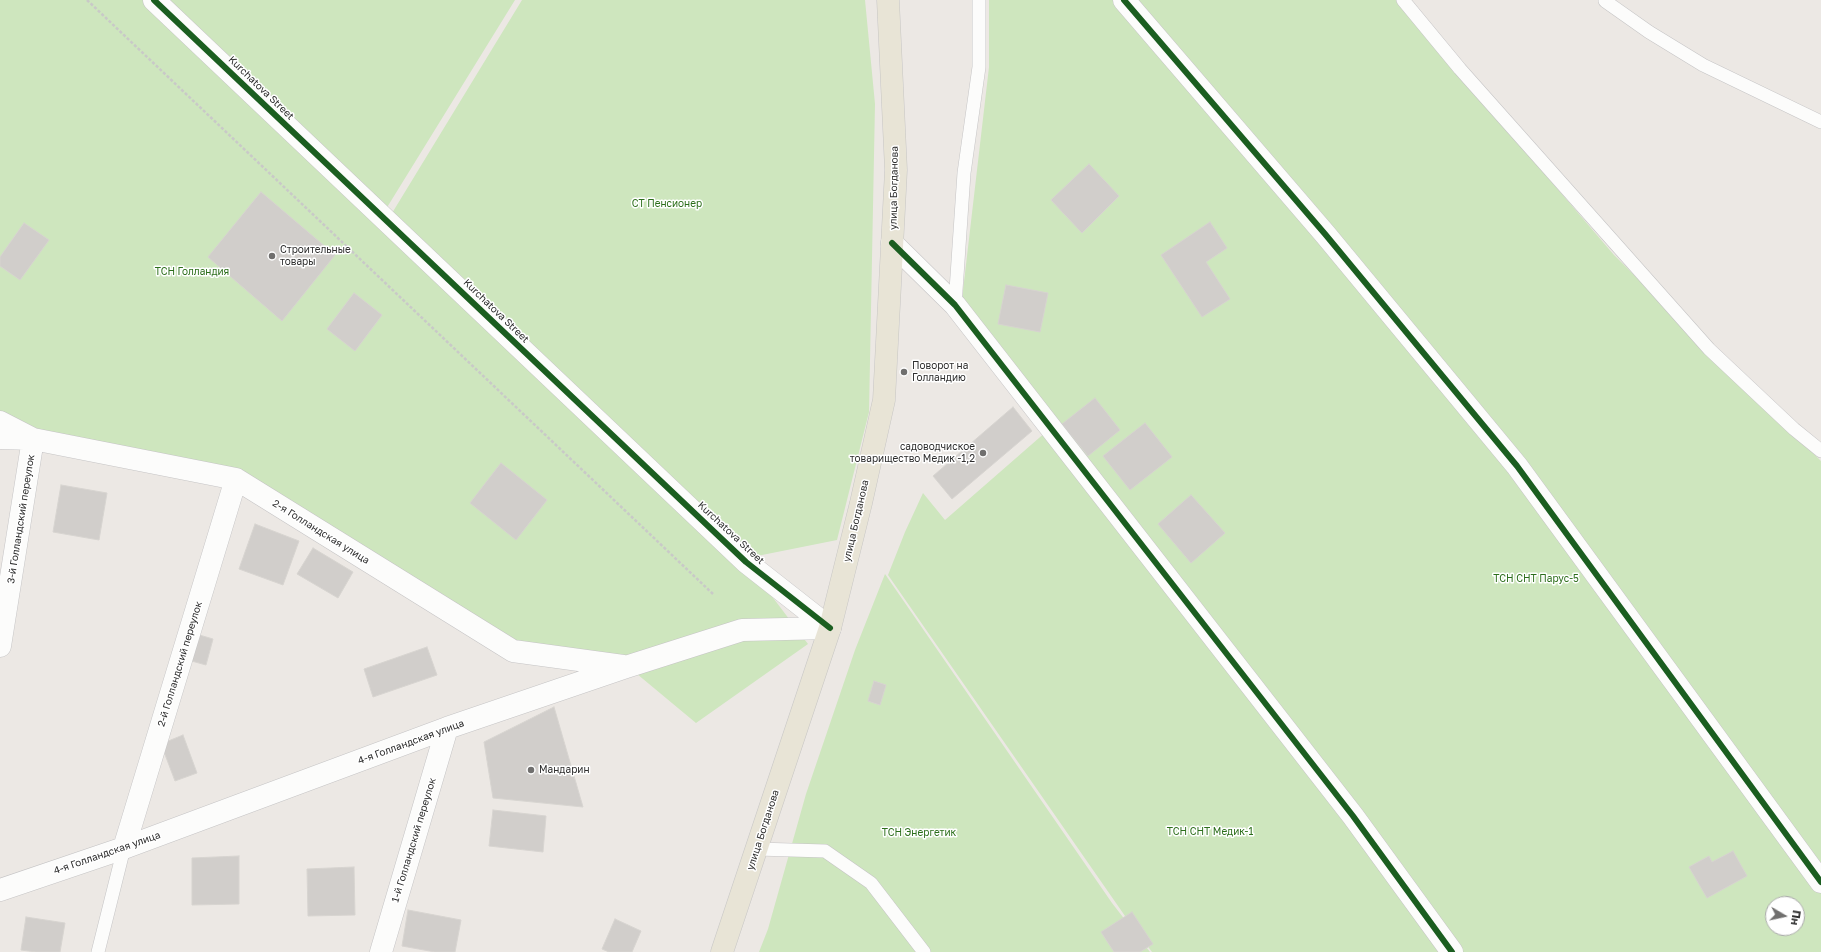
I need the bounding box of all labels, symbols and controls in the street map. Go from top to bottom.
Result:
street label: Kurchatova Street [226,54,296,122]
street label: улица Богданова [887,146,901,230]
park label: СТ Пенсионер [632,198,702,210]
place label: Строительные товары [280,244,351,268]
marker: Строительные товары [267,251,277,261]
park label: ТСН Голландия [155,266,229,278]
street label: Kurchatova Street [461,277,531,345]
place label: Поворот на Голландию [912,360,968,384]
marker: Поворот на Голландию [899,367,909,377]
place label: садоводчиское товарищество Медик -1,2 [850,441,975,464]
marker: садоводчиское товарищество Медик -1,2 [978,448,988,458]
street label: 3-й Голландский переулок [5,454,37,584]
street label: улица Богданова [841,479,871,563]
street label: 2-я Голландская улица [270,497,372,567]
street label: Kurchatova Street [695,499,767,567]
park label: ТСН СНТ Парус-5 [1493,573,1579,585]
street label: 2-й Голландский переулок [155,600,205,728]
street label: 4-я Голландская улица [356,717,466,767]
place label: Мандарин [539,764,589,776]
marker: Мандарин [526,765,536,775]
street label: 1-й Голландский переулок [389,776,439,904]
street label: улица Богданова [744,788,782,872]
park label: ТСН СНТ Медик-1 [1167,826,1253,838]
park label: ТСН Энергетик [882,827,956,839]
street label: 4-я Голландская улица [52,829,162,877]
north arrow [1765,896,1805,936]
text: Пн [1789,909,1804,926]

